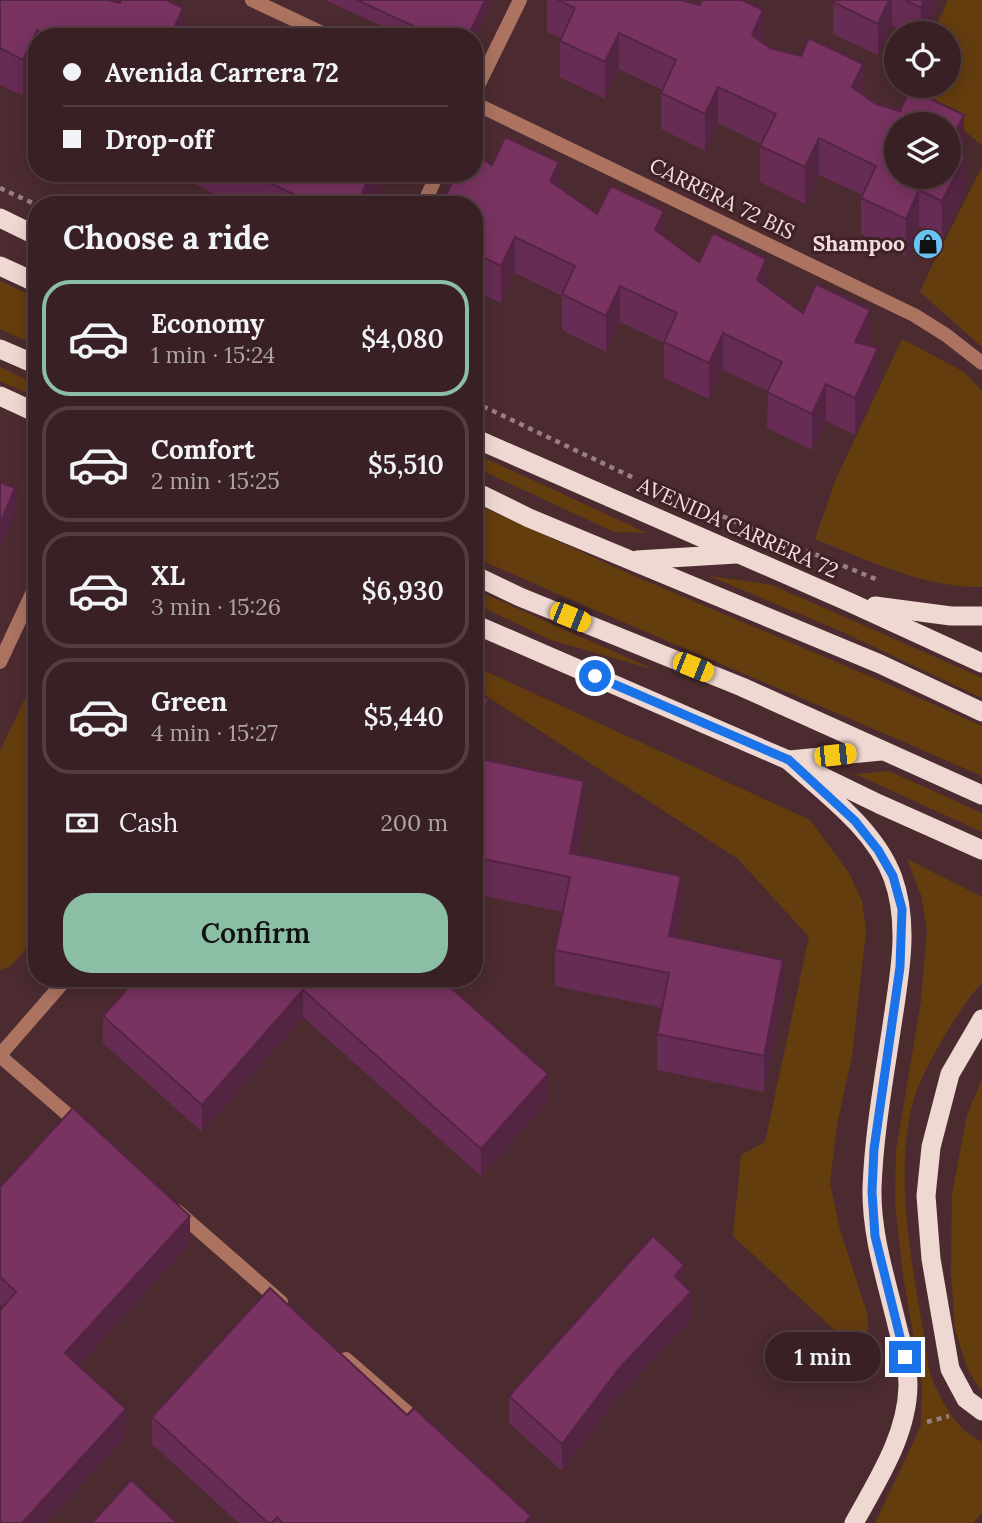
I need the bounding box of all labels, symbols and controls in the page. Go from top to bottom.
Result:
map controls [884,21,961,189]
button: locate [884,21,961,98]
text: Avenida Carrera 72 [105,56,339,89]
button: layers [884,112,961,189]
text: Drop-off [105,123,213,156]
street label: CARRERA 72 BIS [645,152,799,245]
text: Choose a ride [63,217,270,258]
shop icon: Shampoo [911,227,945,261]
place label: Shampoo [813,230,905,257]
icon: car [67,307,130,370]
text: Economy [151,307,264,340]
text: $4,080 [361,322,444,355]
text: 1 min · 15:24 [151,340,275,369]
icon: car [67,433,130,496]
text: Comfort [151,433,255,466]
text: $5,510 [368,448,444,481]
text: 2 min · 15:25 [151,466,280,495]
street label: AVENIDA CARRERA 72 [633,471,843,584]
icon: car [67,559,130,622]
text: XL [151,559,185,592]
text: $6,930 [362,574,444,607]
text: 3 min · 15:26 [151,592,281,621]
car [547,599,594,635]
car [670,649,717,685]
route start [579,660,611,692]
icon: car [67,685,130,748]
text: Green [151,685,227,718]
text: $5,440 [364,700,444,733]
text: 4 min · 15:27 [151,718,278,747]
car [814,742,857,768]
icon: cash [63,804,101,842]
text: Cash [119,806,178,839]
text: 200 m [380,808,448,837]
button: Confirm [63,893,448,973]
callout: 1 min [765,1332,880,1382]
route end [889,1341,921,1373]
text: 1 min [794,1342,852,1371]

